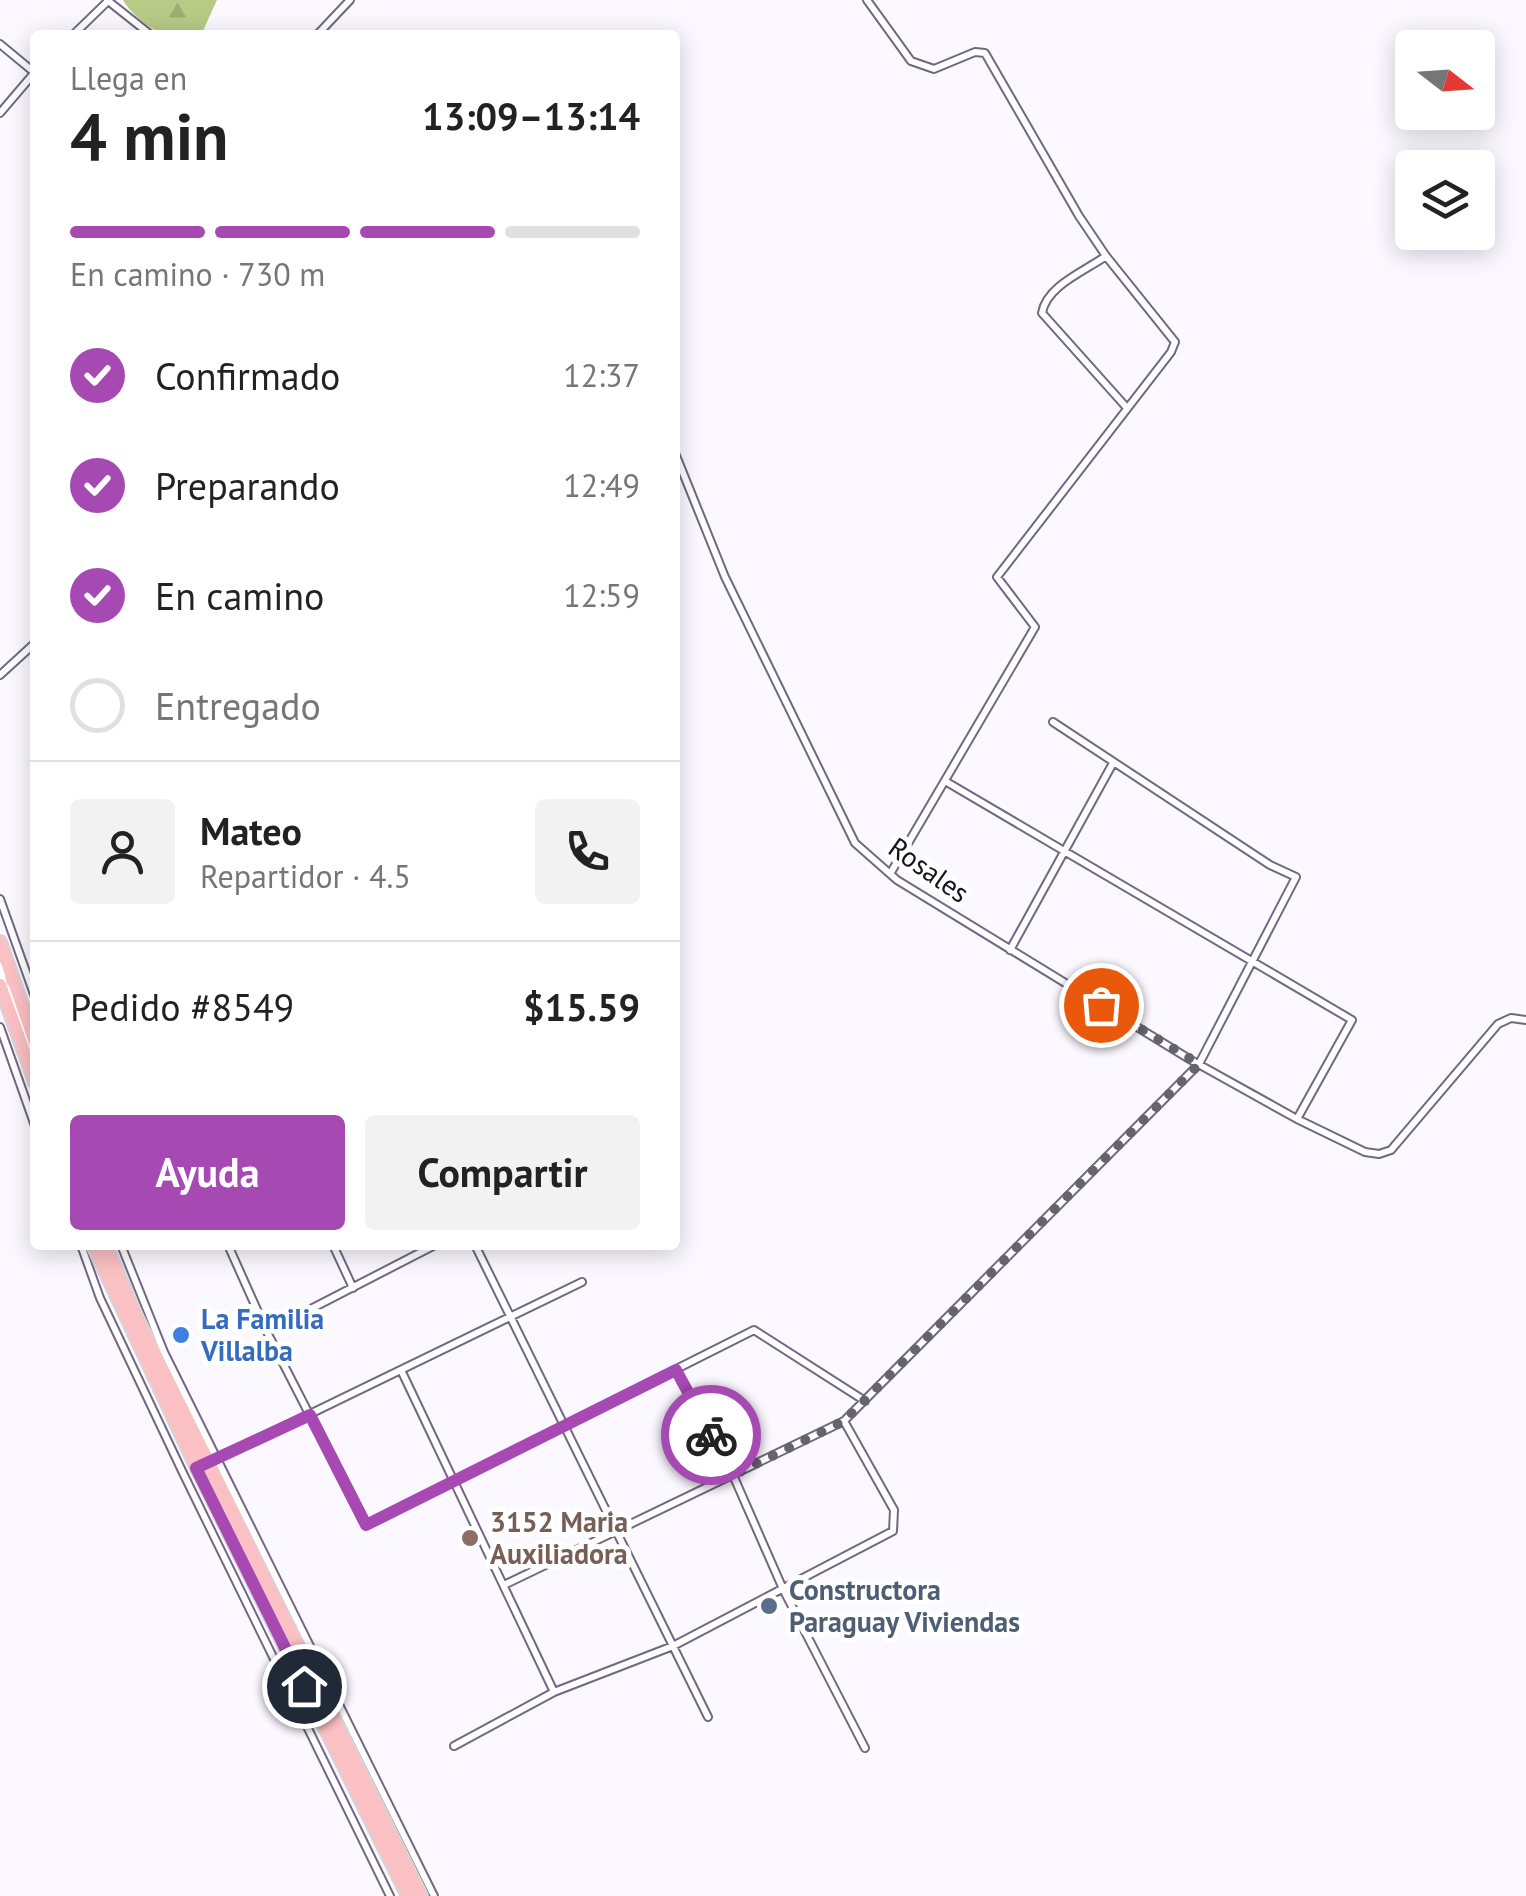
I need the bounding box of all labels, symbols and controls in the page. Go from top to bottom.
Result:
north arrow [1395,30,1495,130]
map controls [1395,30,1495,250]
text: Llega en [70,57,187,99]
text: 13:09–13:14 [422,91,640,140]
text: 4 min [70,94,229,178]
button: layers [1395,150,1495,250]
text: En camino · 730 m [70,253,325,295]
icon: check [70,348,125,403]
text: Confirmado [155,351,340,400]
text: 12:37 [563,354,640,396]
icon: check [70,458,125,513]
text: Preparando [155,461,340,510]
text: 12:49 [563,464,640,506]
icon: check [70,568,125,623]
text: En camino [155,571,324,620]
text: 12:59 [563,574,640,616]
text: Entregado [155,681,321,730]
button: person [70,799,175,904]
button: phone [535,799,640,904]
text: Mateo [200,806,302,855]
street label: Rosales [882,829,977,911]
text: Repartidor · 4.5 [200,855,411,897]
pin [1059,963,1144,1048]
icon: bag [1074,978,1129,1033]
text: Pedido #8549 [70,982,294,1031]
text: $15.59 [523,982,640,1031]
button: Ayuda [70,1115,345,1230]
button: Compartir [365,1115,640,1230]
place label: La Familia Villalba [200,1300,324,1369]
marker: La Familia Villalba [170,1324,192,1346]
courier [661,1385,761,1485]
icon: bike [684,1408,739,1463]
place label: 3152 Maria Auxiliadora [490,1503,628,1572]
marker: 3152 Maria Auxiliadora [459,1527,481,1549]
place label: Constructora Paraguay Viviendas [789,1571,1020,1640]
marker: Constructora Paraguay Viviendas [758,1595,780,1617]
pin [262,1644,347,1729]
icon: home [277,1659,332,1714]

